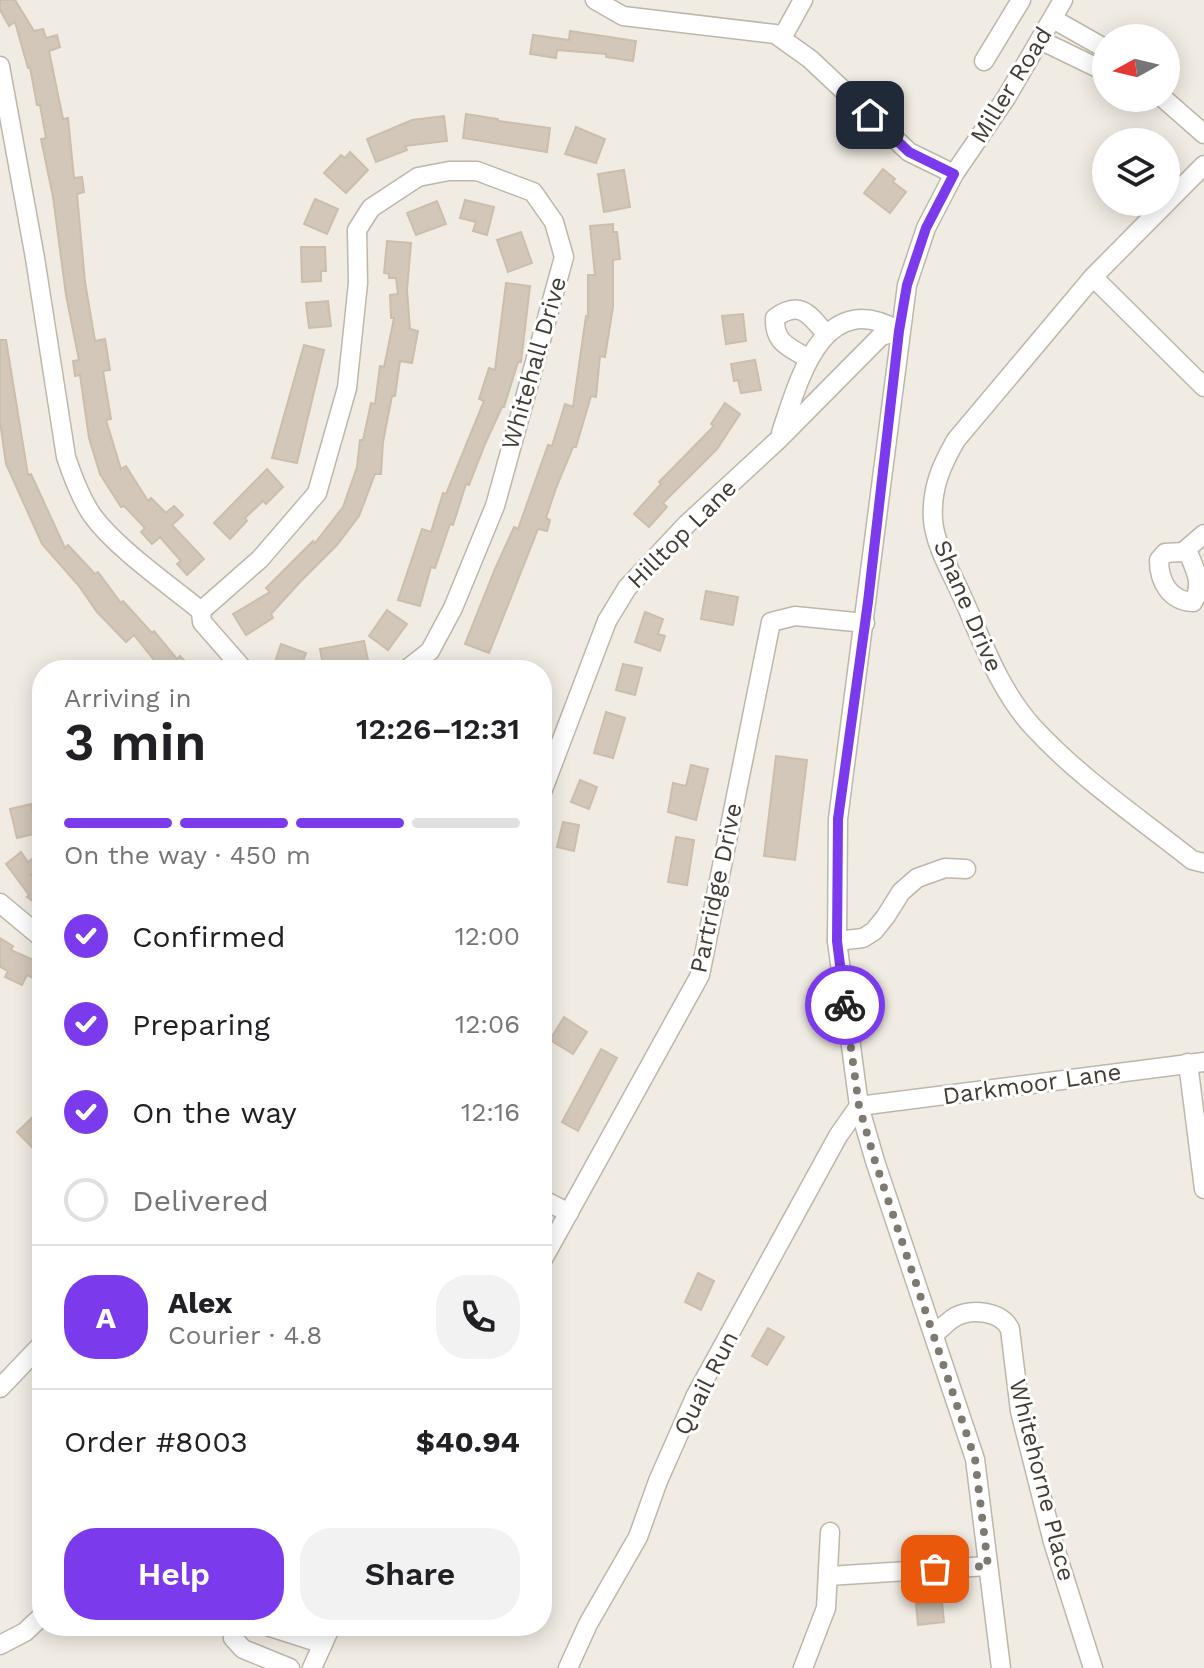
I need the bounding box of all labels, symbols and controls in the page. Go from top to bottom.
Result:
street label: Miller Road [964,22,1058,148]
north arrow [1092,24,1180,112]
map controls [1092,24,1180,216]
pin [836,81,904,149]
icon: home [848,93,892,137]
button: layers [1092,128,1180,216]
street label: Whitehall Drive [496,273,572,453]
street label: Hilltop Lane [622,474,742,594]
street label: Shane Drive [928,536,1008,676]
text: Arriving in [64,683,192,713]
text: 12:26–12:31 [356,711,520,746]
text: 3 min [64,712,207,773]
street label: Partridge Drive [684,800,748,976]
text: On the way · 450 m [64,840,311,870]
icon: check [64,914,108,958]
text: Confirmed [132,919,286,954]
text: 12:00 [455,921,520,951]
courier [805,965,885,1045]
icon: bike [823,983,867,1027]
icon: check [64,1002,108,1046]
text: Preparing [132,1007,270,1042]
text: 12:06 [455,1009,520,1039]
street label: Darkmoor Lane [941,1058,1123,1110]
icon: check [64,1090,108,1134]
text: On the way [132,1095,297,1130]
text: 12:16 [461,1097,520,1127]
text: Delivered [132,1183,269,1218]
button: phone [436,1275,520,1359]
text: Alex [168,1285,232,1320]
text: A [96,1300,116,1335]
text: Courier · 4.8 [168,1320,322,1350]
street label: Quail Run [668,1326,744,1440]
street label: Whitehorne Place [1003,1376,1081,1584]
text: Order #8003 [64,1424,248,1459]
text: $40.94 [416,1424,520,1459]
button: Help [64,1528,284,1620]
button: Share [300,1528,520,1620]
pin [901,1535,969,1603]
icon: bag [913,1547,957,1591]

